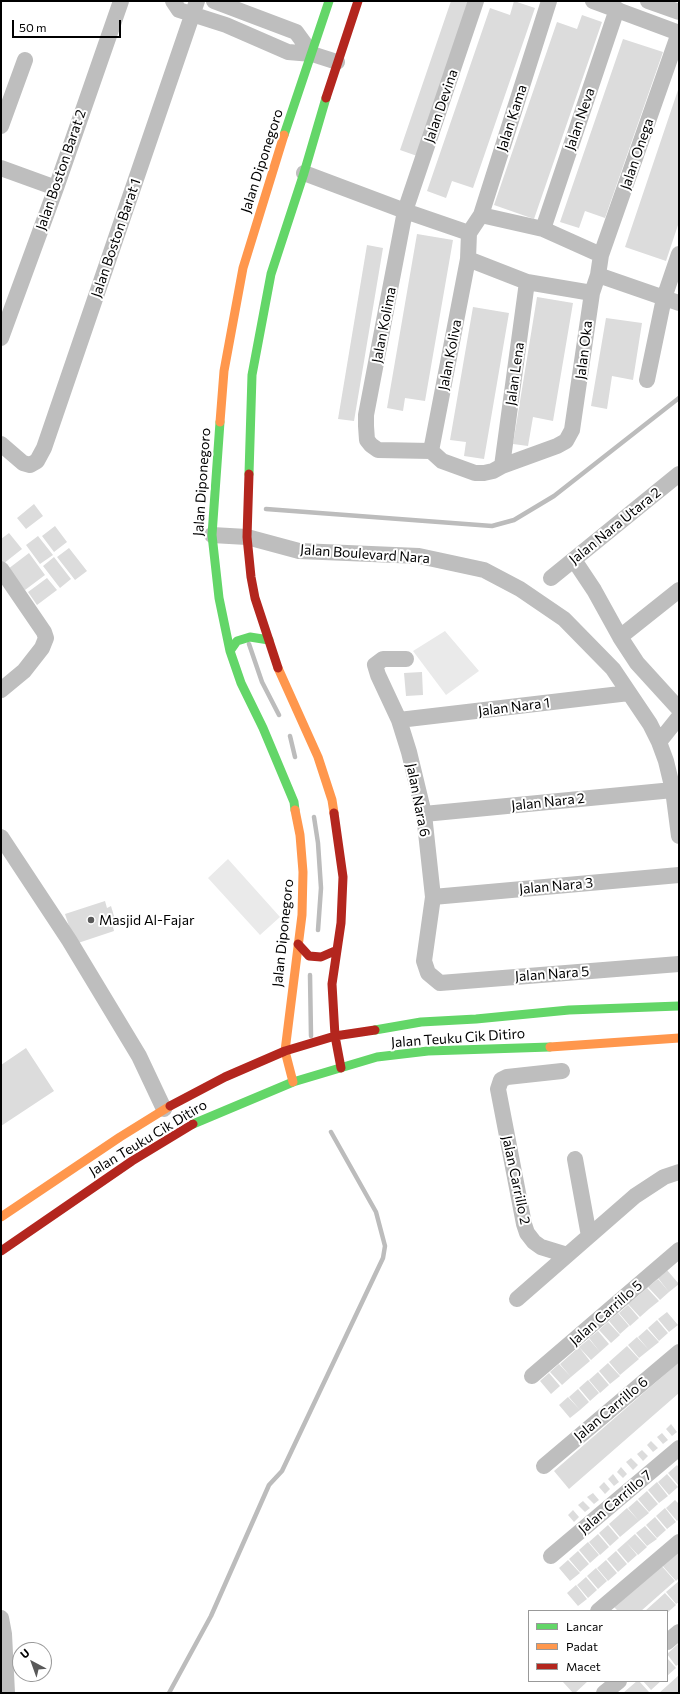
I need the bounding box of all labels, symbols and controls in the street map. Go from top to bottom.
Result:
scale bar [14,12,123,38]
text: 50 m [19,20,47,34]
street label: Jalan Devina [421,67,461,145]
street label: Jalan Kama [493,82,531,154]
street label: Jalan Neva [561,85,599,153]
street label: Jalan Boston Barat 2 [32,107,90,233]
street label: Jalan Diponegoro [237,107,287,215]
street label: Jalan Onega [617,116,657,192]
street label: Jalan Boston Barat 1 [88,176,144,300]
street label: Jalan Kolima [368,286,400,364]
street label: Jalan Koliva [435,318,465,392]
street label: Jalan Oka [572,320,596,380]
street label: Jalan Lena [502,341,528,407]
street label: Jalan Diponegoro [190,427,214,537]
street label: Jalan Nara Utara 2 [566,484,664,568]
street label: Jalan Boulevard Nara [300,541,430,567]
street label: Jalan Nara 1 [477,694,551,720]
street label: Jalan Nara 6 [403,762,433,838]
street label: Jalan Nara 2 [510,790,586,814]
street label: Jalan Nara 3 [518,874,594,898]
street label: Jalan Diponegoro [269,878,297,988]
place label: Masjid Al-Fajar [99,912,195,928]
marker: Masjid Al-Fajar [86,915,96,925]
street label: Jalan Nara 5 [514,963,590,985]
street label: Jalan Teuku Cik Ditiro [390,1025,526,1051]
street label: Jalan Teuku Cik Ditiro [86,1096,210,1180]
street label: Jalan Carrillo 2 [498,1134,534,1226]
street label: Jalan Carrillo 5 [566,1277,646,1349]
street label: Jalan Carrillo 6 [571,1373,651,1445]
street label: Jalan Carrillo 7 [575,1467,655,1537]
legend [528,1610,668,1682]
text: Lancar [566,1619,603,1633]
text: Padat [566,1639,598,1653]
north arrow [12,1642,52,1682]
text: U [17,1646,32,1661]
text: Macet [566,1659,601,1673]

